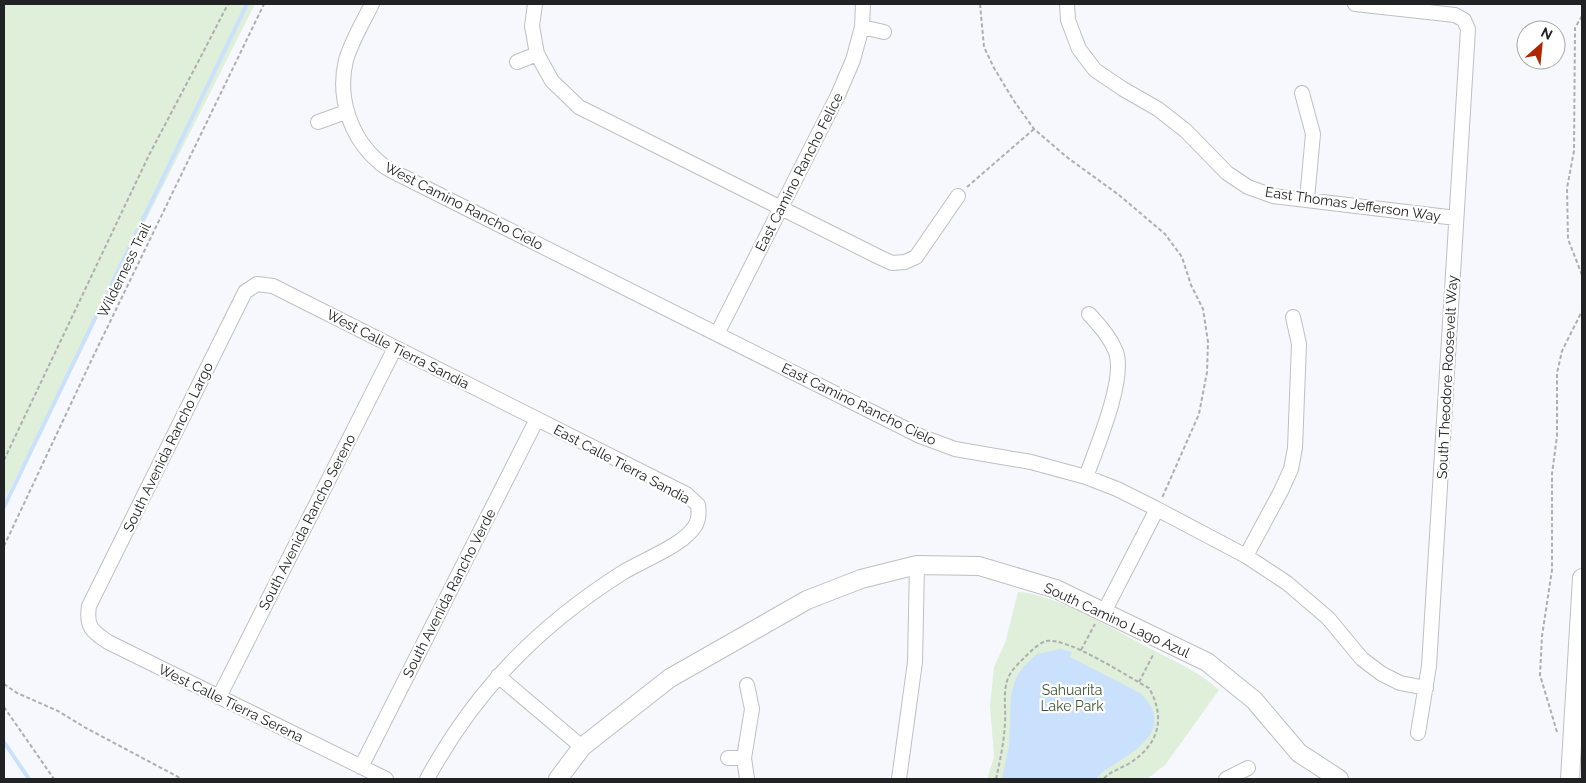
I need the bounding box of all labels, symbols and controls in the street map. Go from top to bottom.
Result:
north arrow [1516,20,1566,70]
text: N [1539,24,1555,43]
street label: East Camino Rancho Felice [752,90,846,254]
street label: West Camino Rancho Cielo [382,159,546,253]
street label: East Thomas Jefferson Way [1264,184,1442,224]
street label: Wilderness Trail [94,220,154,320]
street label: South Theodore Roosevelt Way [1434,274,1460,479]
street label: West Calle Tierra Sandia [324,306,472,392]
street label: South Avenida Rancho Largo [120,360,216,534]
street label: East Camino Rancho Cielo [779,360,939,448]
street label: East Calle Tierra Sandia [551,421,693,507]
street label: South Avenida Rancho Sereno [256,431,358,613]
street label: South Avenida Rancho Verde [399,506,499,680]
street label: South Camino Lago Azul [1041,579,1193,661]
street label: West Calle Tierra Serena [156,661,306,745]
park label: Sahuarita Lake Park [1040,682,1104,714]

